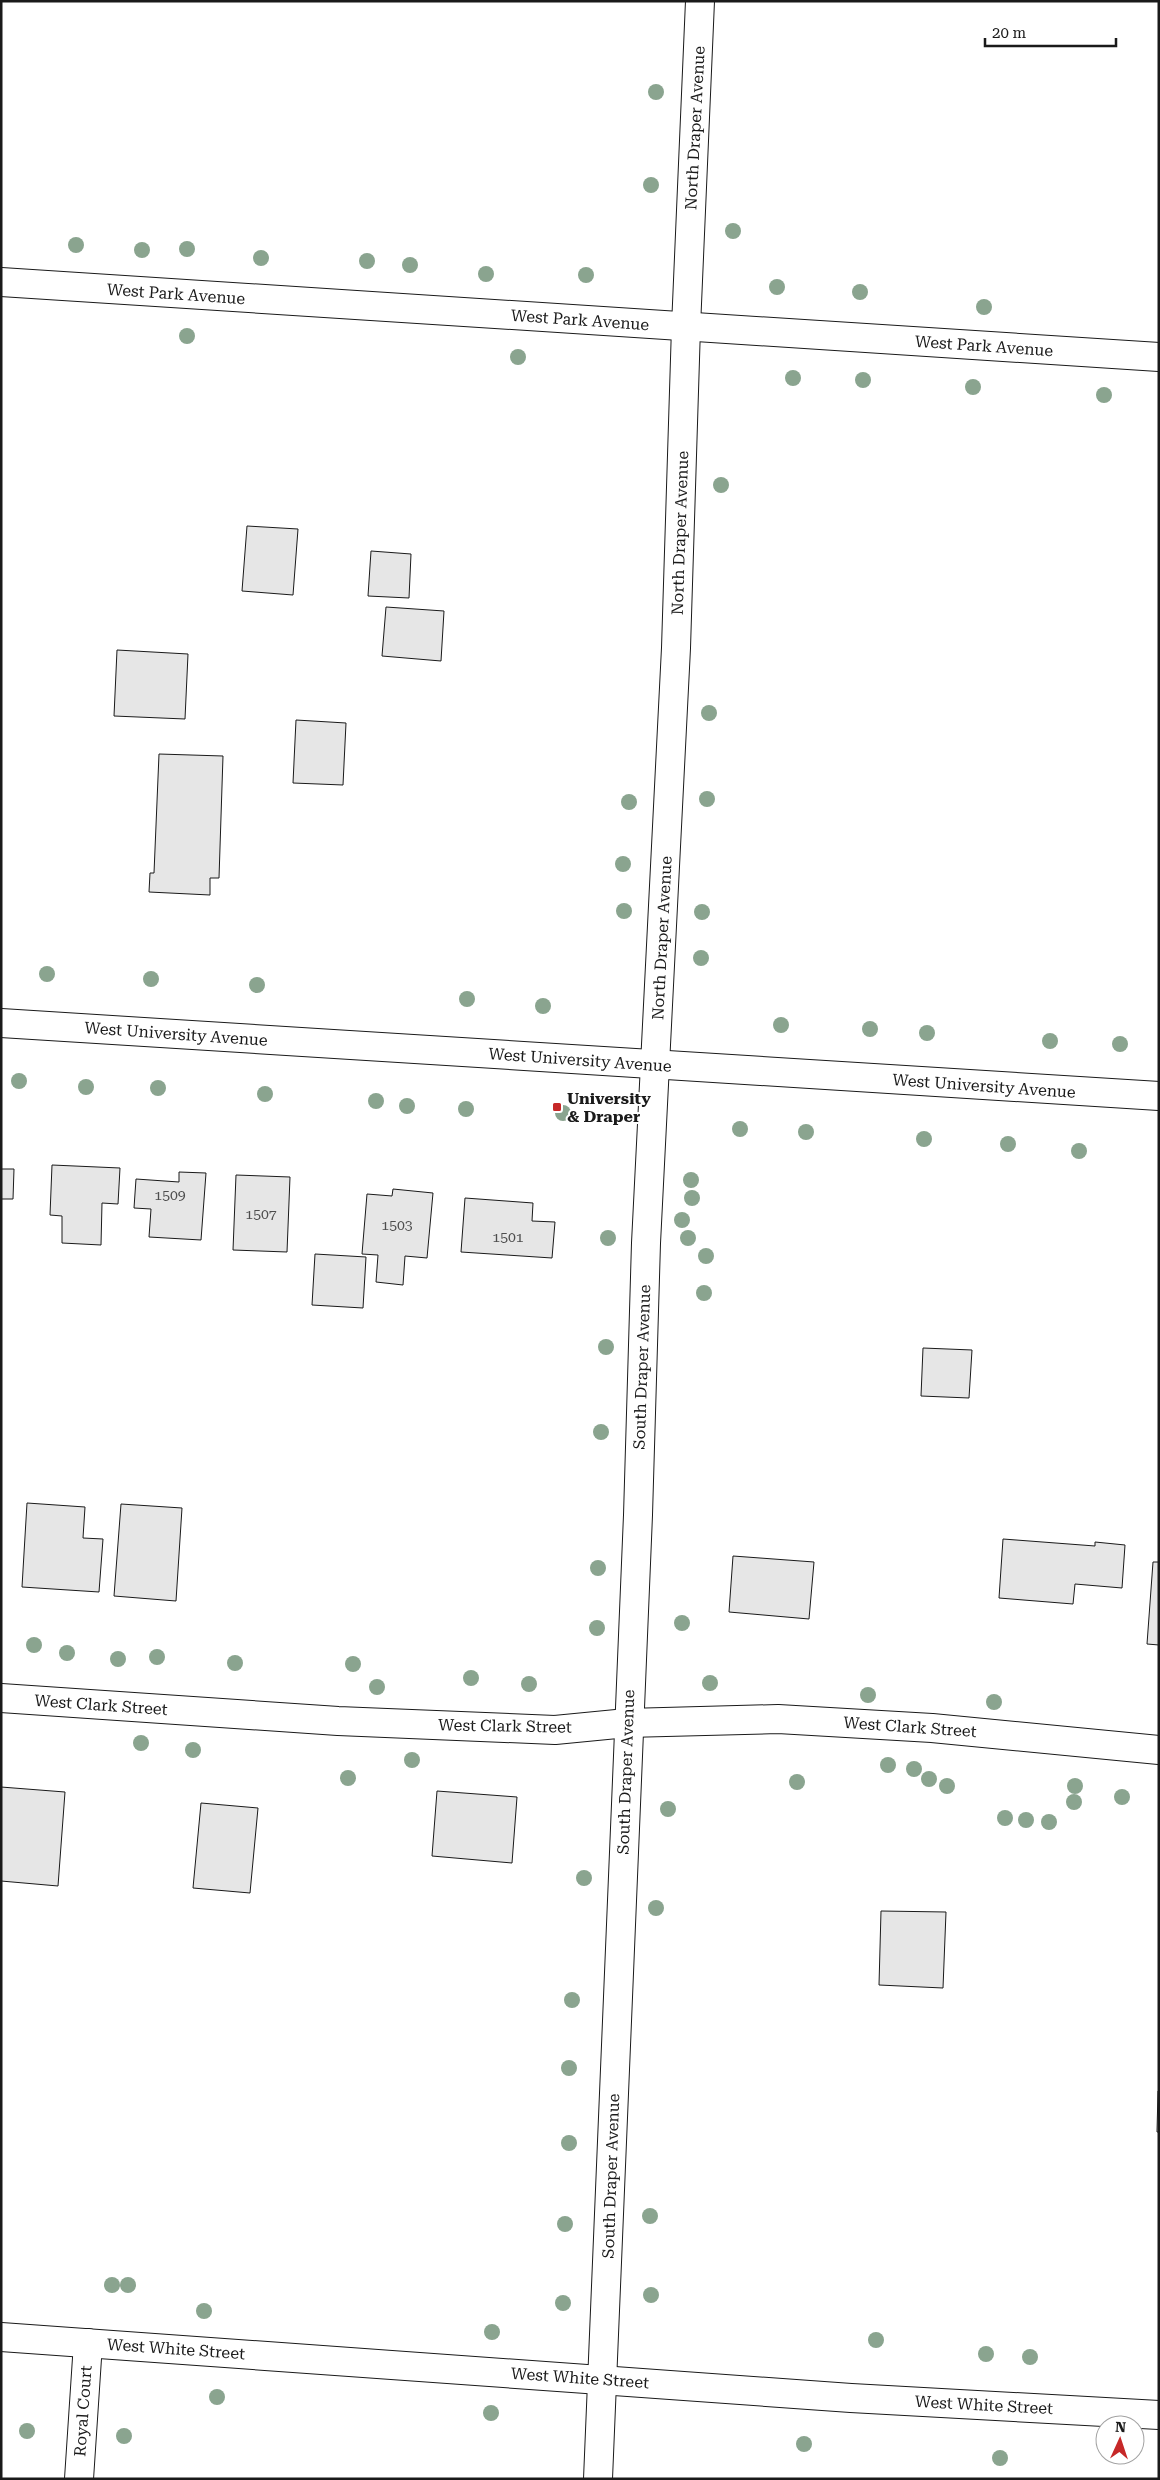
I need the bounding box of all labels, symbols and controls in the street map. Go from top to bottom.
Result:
scale bar [985,15,1116,47]
text: 20 m [992,24,1027,42]
street label: North Draper Avenue [681,45,709,211]
street label: West Park Avenue [106,280,246,308]
street label: West Park Avenue [510,306,650,334]
street label: West Park Avenue [914,332,1054,360]
street label: North Draper Avenue [668,450,692,615]
street label: North Draper Avenue [648,855,676,1021]
street label: West University Avenue [84,1018,269,1050]
street label: West University Avenue [488,1044,673,1076]
street label: West University Avenue [892,1070,1077,1102]
place label: University & Draper [567,1089,651,1126]
marker: University & Draper [551,1101,563,1113]
house number: 1509 [154,1187,186,1203]
house number: 1507 [245,1206,277,1222]
house number: 1503 [381,1217,413,1233]
house number: 1501 [492,1229,524,1245]
street label: South Draper Avenue [630,1284,654,1450]
street label: South Draper Avenue [614,1689,638,1855]
street label: West Clark Street [34,1691,168,1719]
street label: West Clark Street [843,1713,977,1741]
street label: West Clark Street [438,1715,572,1737]
street label: South Draper Avenue [599,2093,623,2259]
street label: West White Street [106,2335,246,2363]
street label: West White Street [510,2364,650,2392]
street label: Royal Court [70,2365,96,2457]
street label: West White Street [914,2392,1054,2418]
north arrow [1095,2415,1145,2465]
text: N [1115,2419,1127,2435]

